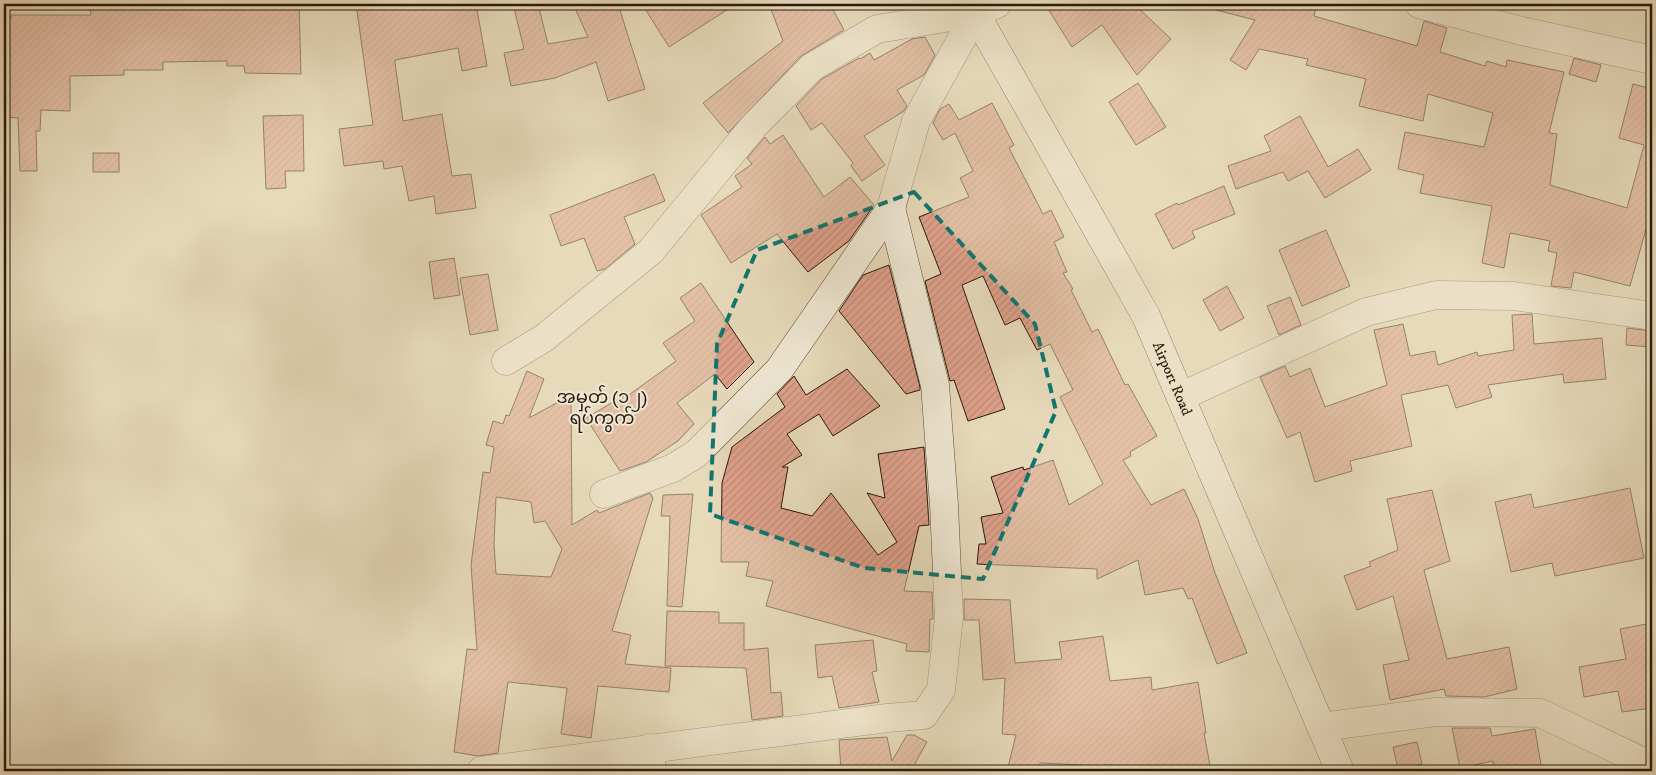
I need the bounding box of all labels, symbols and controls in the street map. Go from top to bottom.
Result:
street label: Airport Road [1148,339,1197,419]
district label: အမှတ် (၁၂) ရပ်ကွက် [557,384,647,433]

